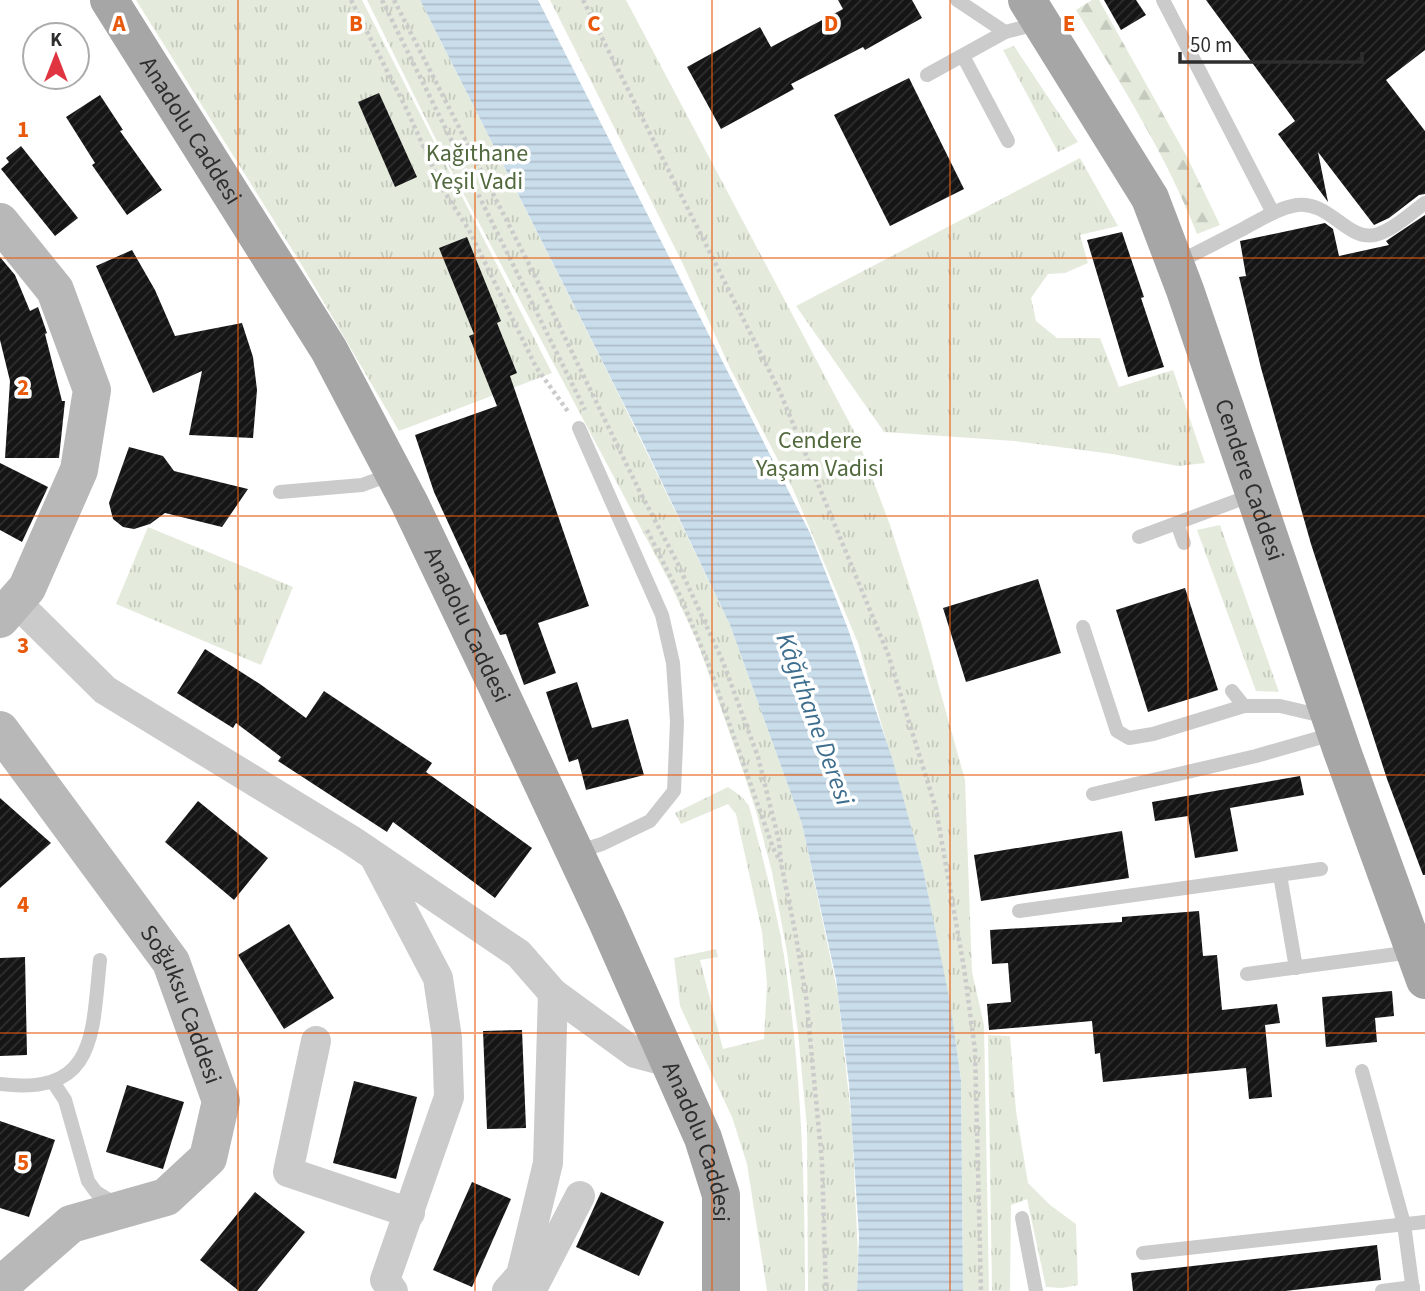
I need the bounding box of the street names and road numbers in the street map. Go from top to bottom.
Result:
street label: Anadolu Caddesi [131,50,251,211]
street label: Cendere Caddesi [1206,394,1293,565]
street label: Anadolu Caddesi [415,541,520,708]
street label: Soğuksu Caddesi [132,917,231,1089]
street label: Anadolu Caddesi [654,1056,739,1222]

